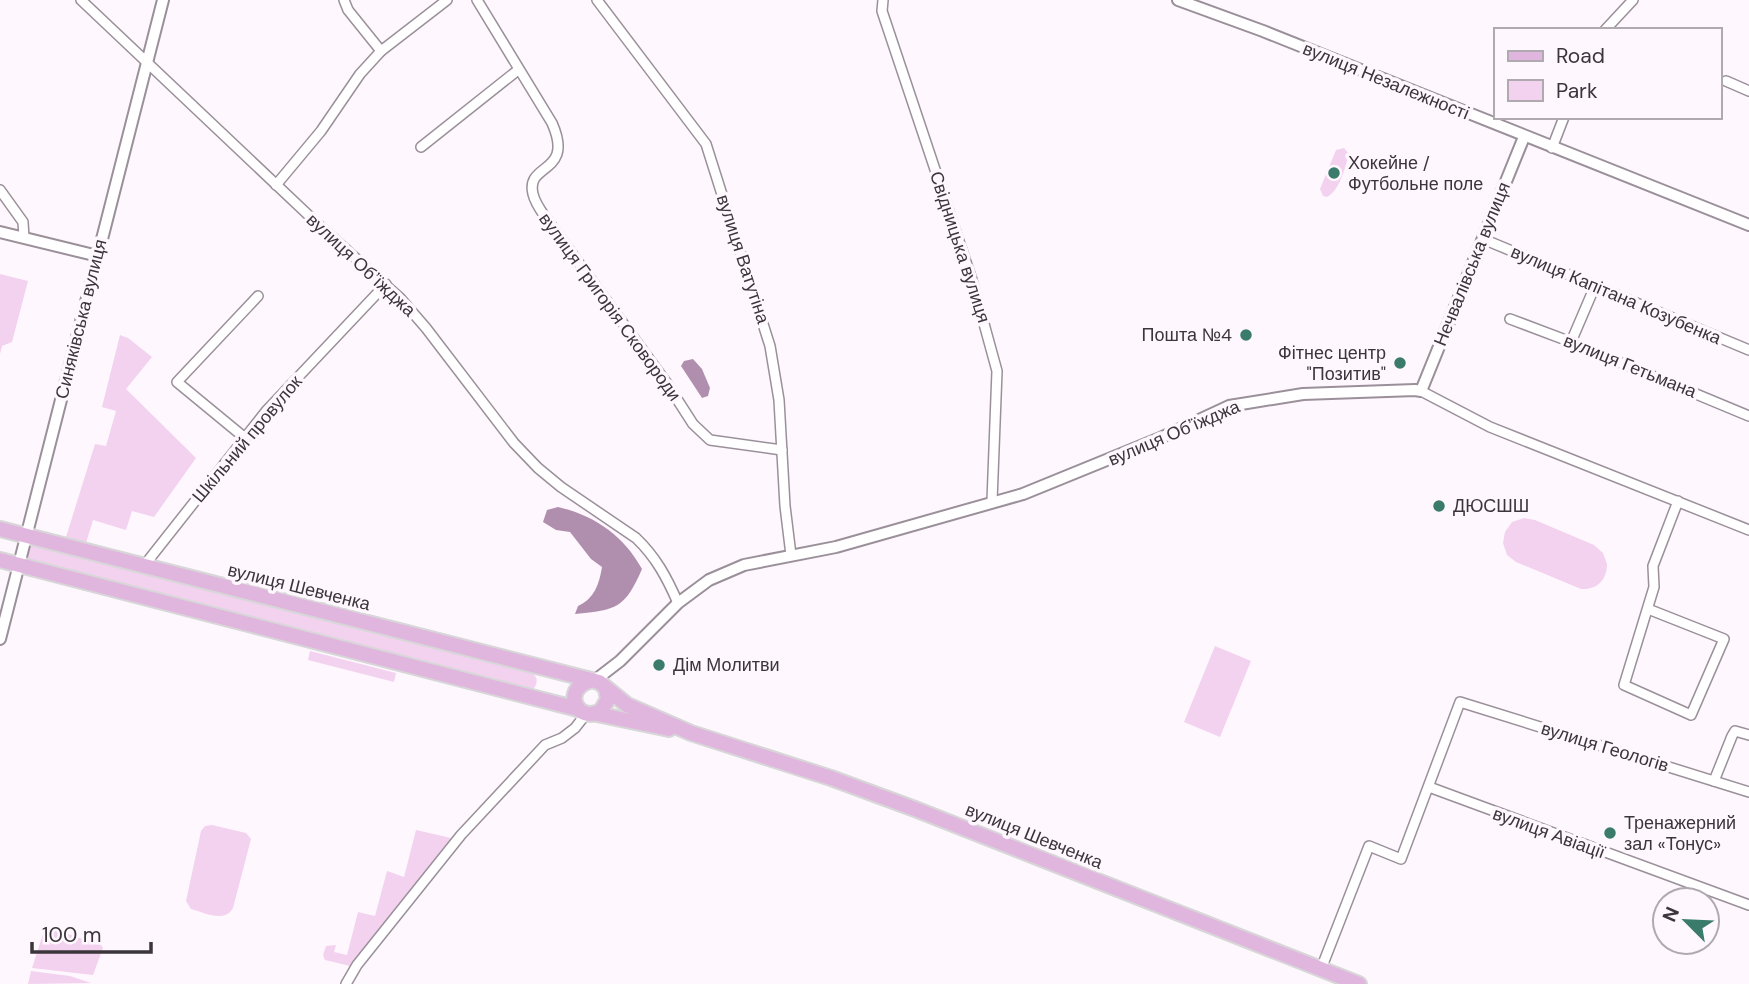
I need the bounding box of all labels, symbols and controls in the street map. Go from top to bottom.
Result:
legend [1494,28,1721,119]
street label: вулиця Незалежності [1299,37,1473,125]
text: Road [1556,42,1605,70]
text: Park [1556,77,1598,105]
place label: Хокейне / Футбольне поле [1348,151,1483,196]
marker: Хокейне / Футбольне поле [1326,165,1342,181]
street label: Свідницька вулиця [924,168,996,326]
street label: Нечвалівська вулиця [1428,178,1516,350]
street label: вулиця Ватутіна [711,191,775,328]
street label: вулиця Обʼїжджа [301,208,421,323]
street label: вулиця Григорія Сковороди [533,208,687,406]
street label: Синяківська вулиця [50,237,112,401]
street label: вулиця Капітана Козубенка [1507,240,1726,351]
place label: Пошта №4 [1142,323,1232,347]
marker: Пошта №4 [1238,327,1254,343]
street label: вулиця Гетьмана [1560,328,1701,404]
place label: Фітнес центр "Позитив" [1278,341,1386,386]
marker: Фітнес центр "Позитив" [1392,355,1408,371]
street label: Шкільний провулок [187,370,307,508]
street label: вулиця Обʼїжджа [1104,394,1245,472]
place label: ДЮСШШ [1453,494,1529,518]
marker: ДЮСШШ [1431,498,1447,514]
street label: вулиця Шевченка [225,558,374,617]
place label: Дім Молитви [673,653,780,677]
marker: Дім Молитви [651,657,667,673]
street label: вулиця Геологів [1538,716,1672,778]
street label: вулиця Шевченка [962,798,1107,875]
street label: вулиця Авіації [1489,802,1609,864]
place label: Тренажерний зал «Тонус» [1624,811,1736,856]
marker: Тренажерний зал «Тонус» [1602,825,1618,841]
north arrow [1651,886,1721,956]
text: N [1657,903,1685,926]
scale bar [32,911,150,955]
text: 100 m [42,921,102,949]

